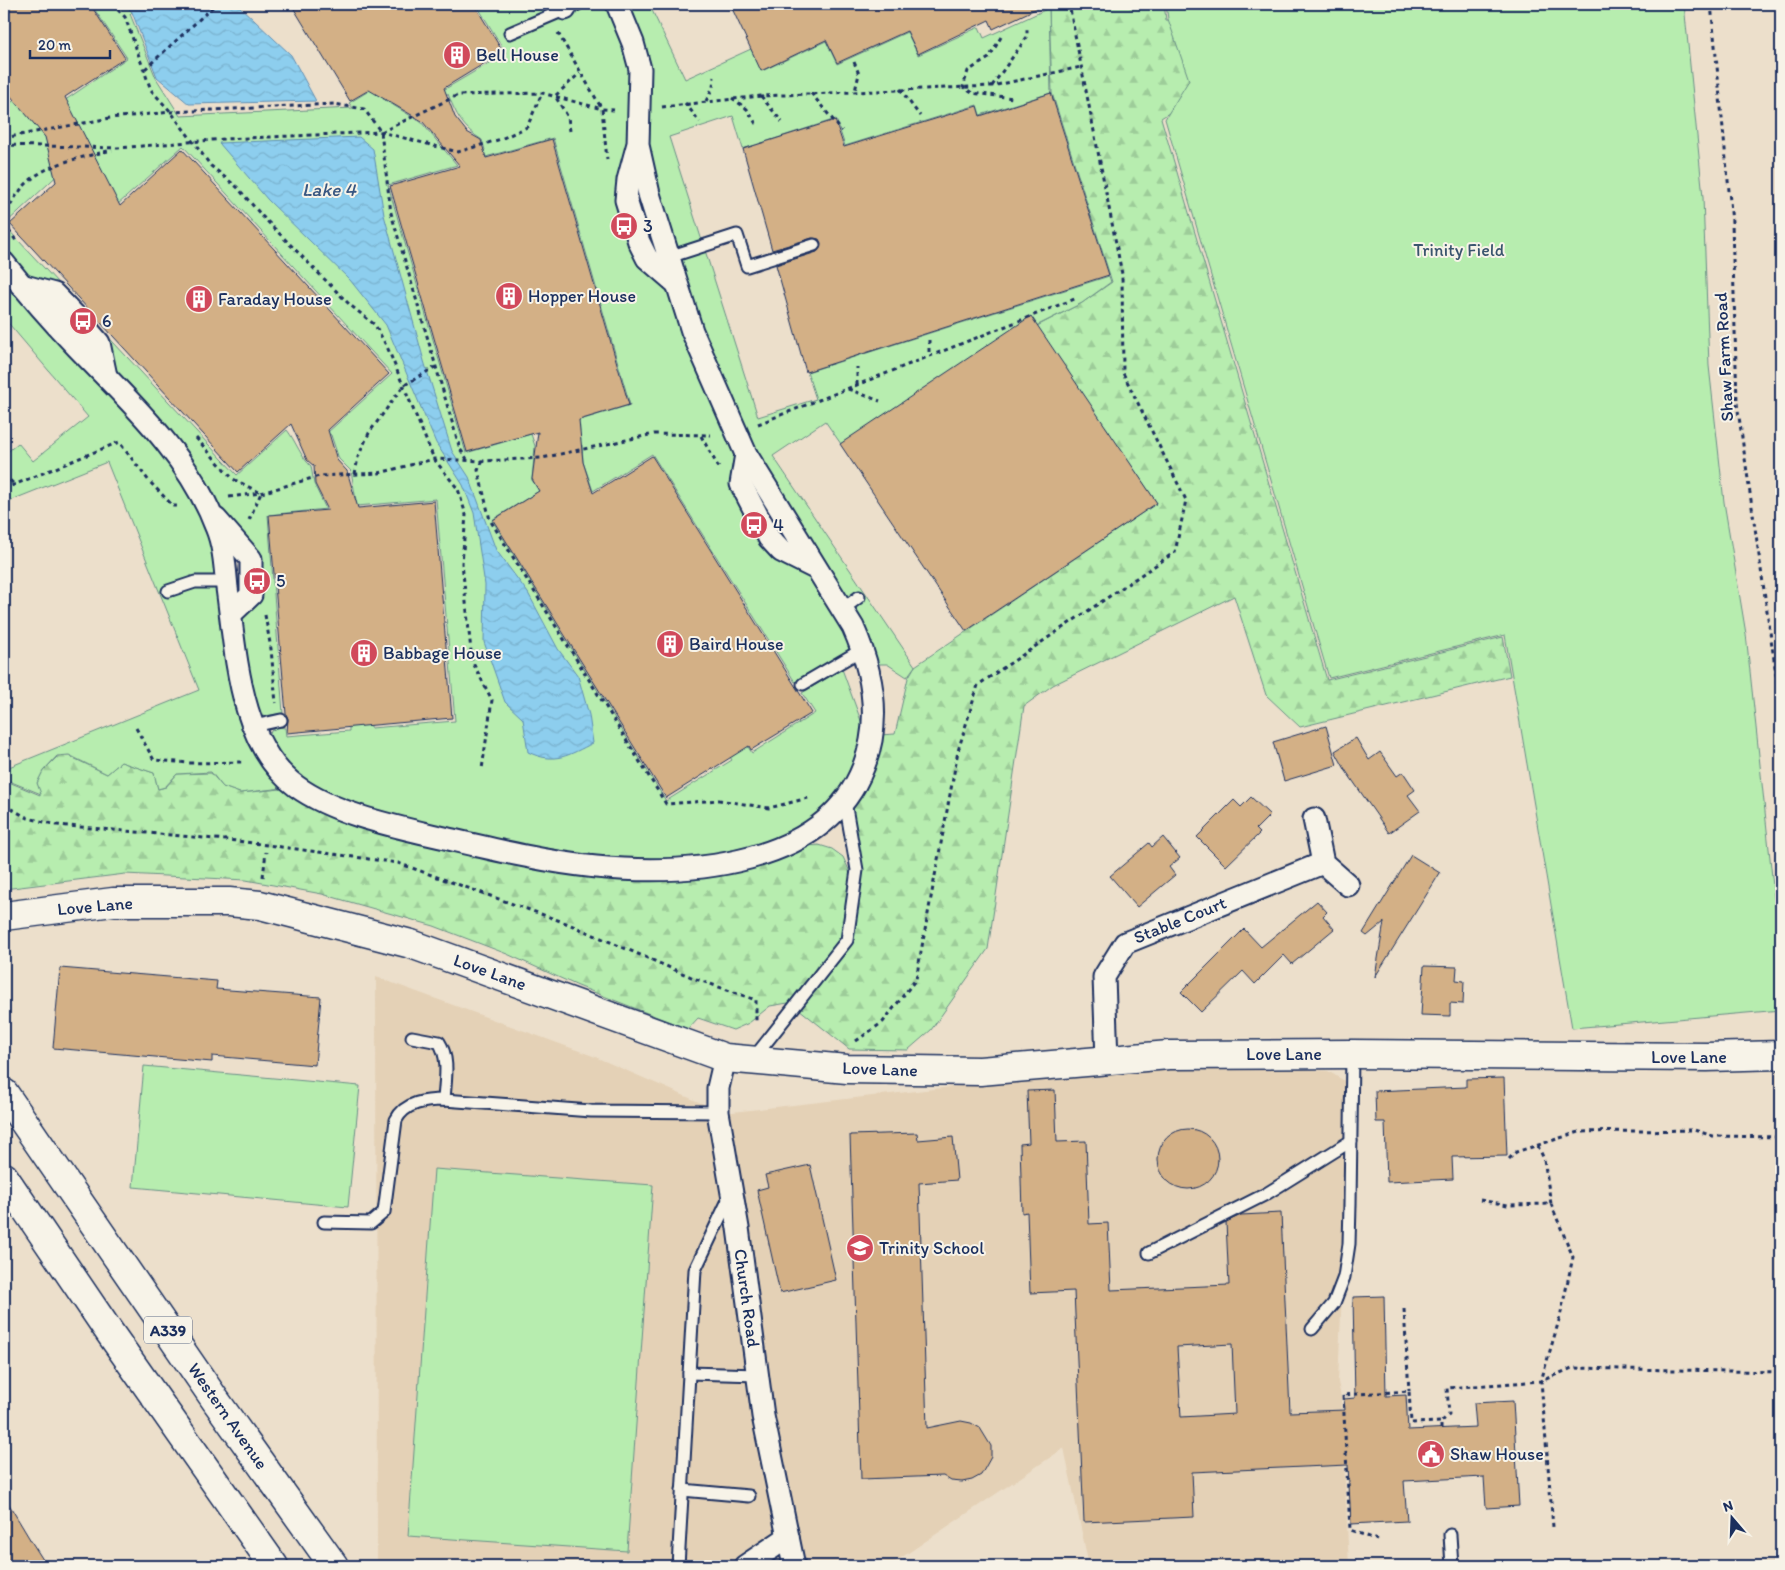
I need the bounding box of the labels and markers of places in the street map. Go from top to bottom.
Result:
building icon: Bell House [442,40,472,70]
place label: Bell House [476,44,559,66]
bus stop icon: 3 [609,211,639,241]
place label: 3 [643,215,653,237]
building icon: Hopper House [494,281,524,311]
building icon: Faraday House [184,284,214,314]
place label: Hopper House [528,285,636,307]
place label: Faraday House [218,288,332,310]
bus stop icon: 6 [68,306,98,336]
place label: 6 [102,310,112,332]
bus stop icon: 4 [739,510,769,540]
place label: 4 [773,514,784,536]
bus stop icon: 5 [242,566,272,596]
place label: 5 [276,570,285,592]
building icon: Baird House [655,629,685,659]
place label: Baird House [689,633,784,655]
building icon: Babbage House [349,638,379,668]
place label: Babbage House [383,642,502,664]
school or university icon: Trinity School [845,1233,875,1263]
place label: Trinity School [879,1237,984,1259]
public building icon: Shaw House [1416,1439,1446,1469]
place label: Shaw House [1450,1443,1544,1465]

